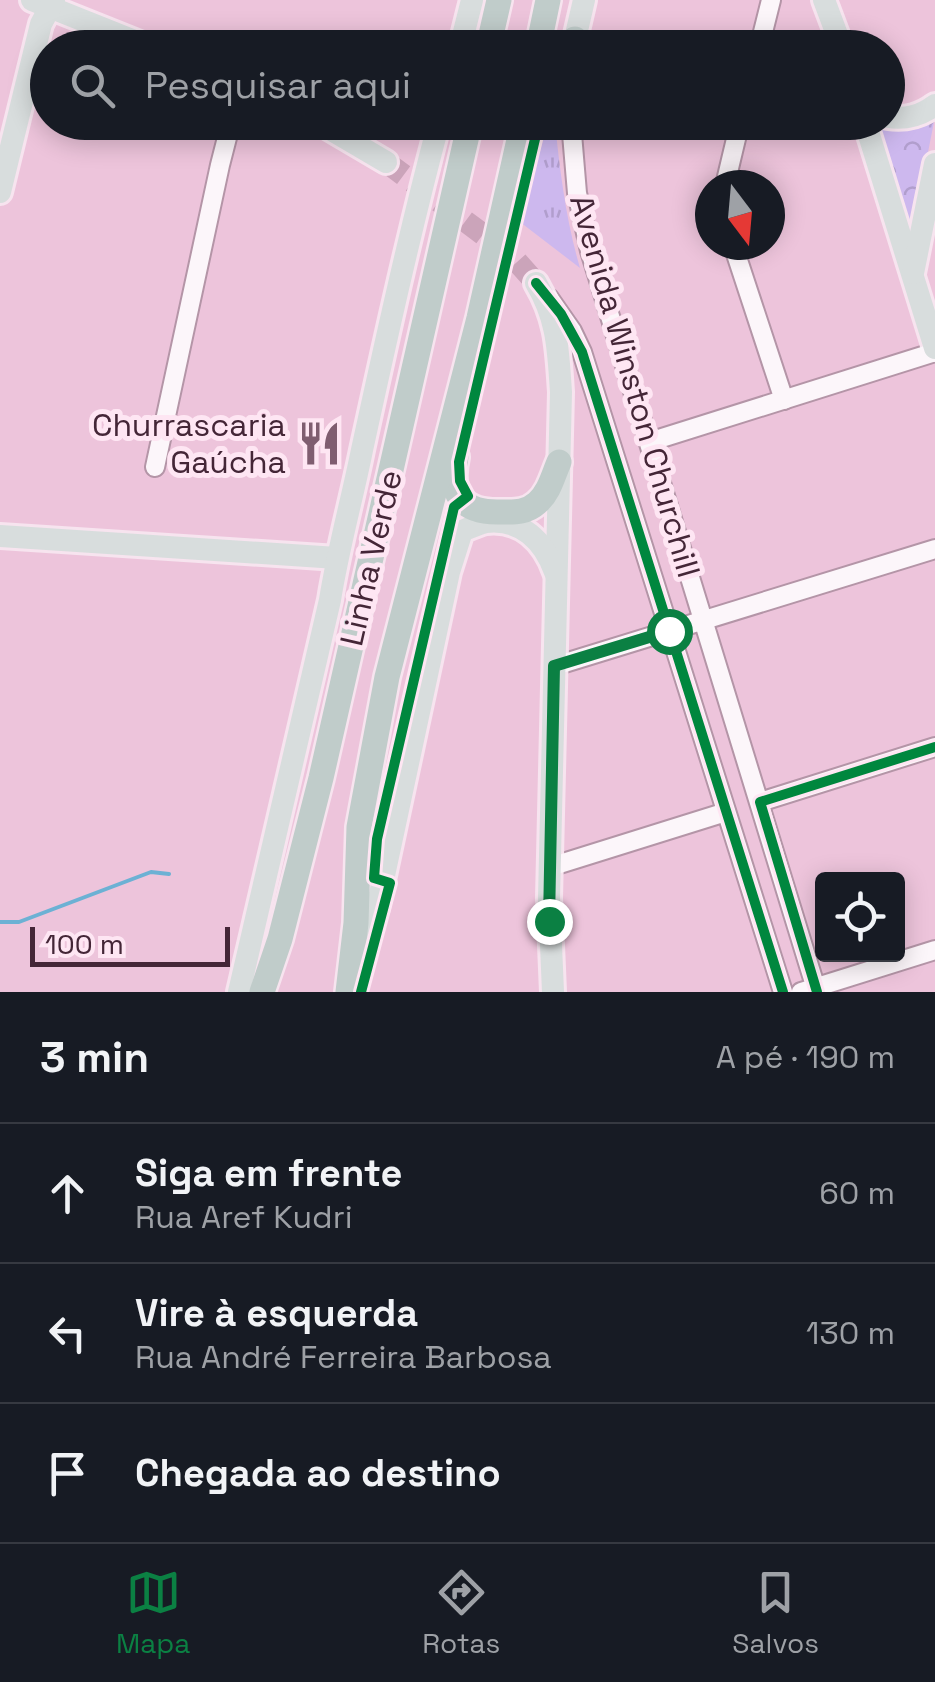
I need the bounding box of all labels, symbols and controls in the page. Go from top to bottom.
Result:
search box [30,30,905,140]
icon: search [65,58,120,113]
text: Pesquisar aqui [145,61,411,109]
north arrow [695,170,785,260]
street label: Avenida Winston Churchill [561,190,709,582]
place label: Churrascaria Gaúcha [92,405,286,482]
restaurant icon: Churrascaria Gaúcha [295,419,343,467]
street label: Linha Verde [331,466,411,650]
route start [647,609,693,655]
map controls [815,872,905,962]
button: locate [815,872,905,962]
route end [527,899,573,945]
scale bar [30,922,230,966]
text: 100 m [45,926,124,962]
text: 3 min [40,1031,149,1084]
text: A pé · 190 m [716,1037,895,1077]
text: Siga em frente [135,1149,402,1197]
icon: ahead [40,1166,95,1221]
text: 60 m [819,1173,895,1213]
text: Rua Aref Kudri [135,1197,353,1237]
text: Vire à esquerda [135,1289,418,1337]
icon: left [40,1306,95,1361]
text: 130 m [806,1313,895,1353]
text: Rua André Ferreira Barbosa [135,1337,552,1377]
icon: arrive [40,1446,95,1501]
text: Chegada ao destino [135,1449,501,1497]
tab: Mapa [116,1565,190,1661]
tab: Rotas [422,1565,500,1661]
tab: Salvos [732,1565,819,1661]

